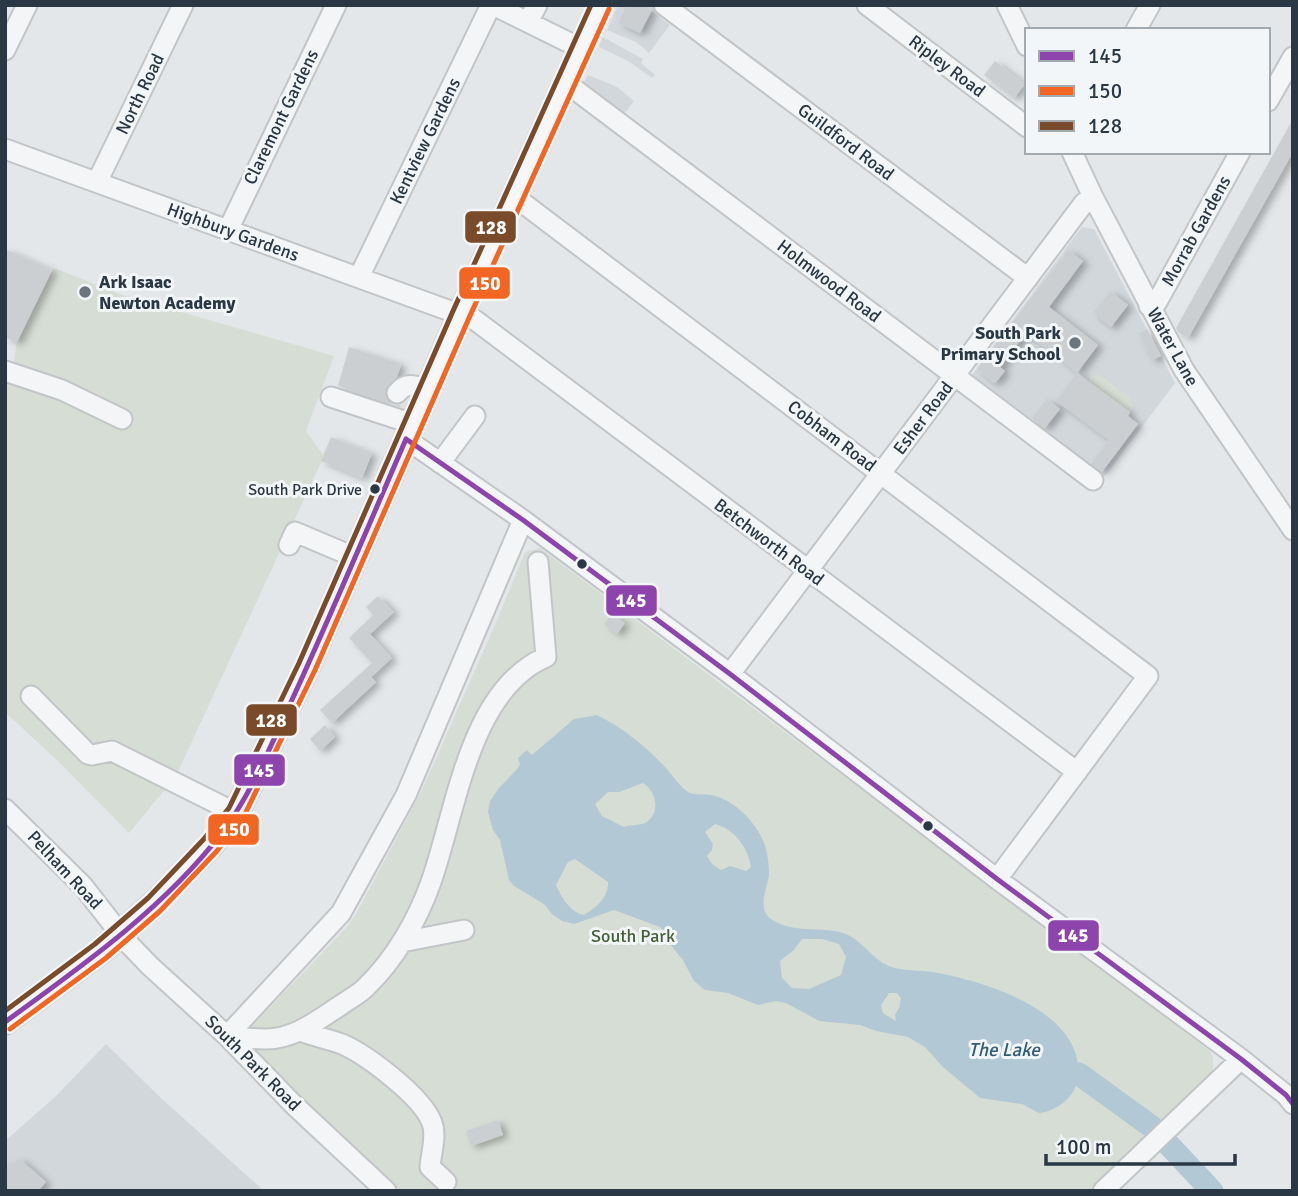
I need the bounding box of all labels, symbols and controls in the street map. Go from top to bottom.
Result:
legend [1025,28,1270,154]
street label: Ripley Road [904,30,990,102]
text: 145 [1088,43,1122,69]
street label: Claremont Gardens [239,46,323,188]
street label: North Road [111,50,169,138]
street label: Kentview Gardens [385,74,465,208]
text: 150 [1088,78,1122,104]
street label: Guildford Road [794,99,898,185]
text: 128 [1088,113,1122,139]
street label: Morrab Gardens [1157,172,1235,290]
street label: Highbury Gardens [164,198,302,266]
line badge: 128 [464,210,517,244]
text: 128 [476,216,506,240]
street label: Holmwood Road [773,235,885,327]
line badge: 150 [458,266,511,300]
place label: Ark Isaac Newton Academy [99,271,235,314]
text: 150 [470,272,500,296]
marker: Ark Isaac Newton Academy [77,284,93,300]
street label: Water Lane [1142,304,1204,390]
place label: South Park Primary School [941,322,1062,365]
marker: South Park Primary School [1067,335,1083,351]
street label: Esher Road [888,377,958,459]
street label: Cobham Road [783,396,881,476]
place label: South Park Drive [248,480,362,500]
marker: South Park Drive [368,482,382,496]
street label: Betchworth Road [710,494,828,590]
unlabelled marker [575,557,589,571]
line badge: 145 [605,584,658,617]
text: 145 [616,589,646,613]
line badge: 128 [245,703,298,737]
text: 128 [256,709,286,733]
line badge: 145 [233,753,286,787]
text: 145 [244,759,274,783]
line badge: 150 [207,813,260,846]
text: 150 [219,818,249,842]
unlabelled marker [921,819,935,833]
street label: Pelham Road [23,826,107,914]
line badge: 145 [1047,919,1100,952]
text: 145 [1058,924,1088,948]
park label: South Park [591,925,675,947]
street label: South Park Road [201,1011,305,1115]
water label: The Lake [968,1038,1041,1062]
scale bar [1046,1122,1235,1166]
text: 100 m [1056,1134,1111,1160]

